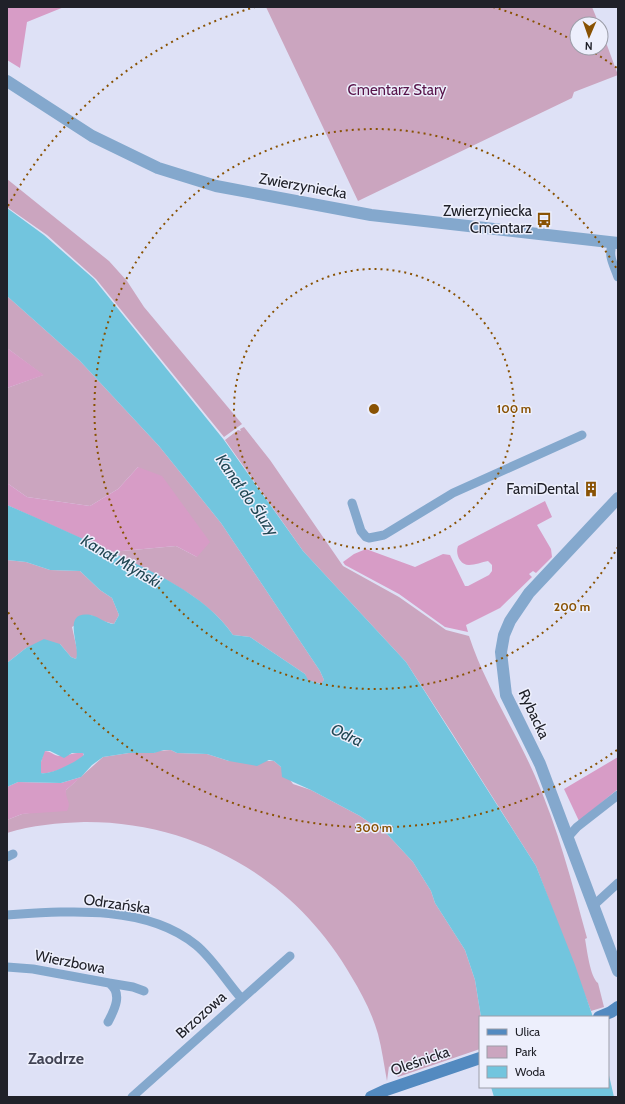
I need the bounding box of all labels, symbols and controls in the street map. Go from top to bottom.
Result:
north arrow [569,16,609,56]
text: N [585,39,593,53]
park label: Cmentarz Stary [348,81,447,99]
street label: Zwierzyniecka [258,169,349,203]
place label: Zwierzyniecka Cmentarz [443,202,533,237]
bus stop icon: Zwierzyniecka Cmentarz [535,211,553,229]
text: 100 m [497,401,531,416]
centre of rings [367,402,381,416]
water label: Kanał do Śluzy [212,451,283,540]
place label: FamiDental [506,480,579,498]
building icon: FamiDental [582,480,600,498]
water label: Kanał Młyński [78,531,165,592]
text: 200 m [554,599,590,614]
street label: Rybacka [515,686,554,742]
water label: Odra [328,719,366,751]
text: 300 m [356,820,392,835]
street label: Odrzańska [82,890,152,918]
street label: Wierzbowa [33,946,107,978]
street label: Brzozowa [172,987,231,1042]
legend [479,1016,609,1088]
text: Ulica [515,1024,540,1039]
street label: Oleśnicka [388,1042,453,1079]
text: Park [515,1044,537,1059]
district label: Zaodrze [28,1049,84,1068]
text: Woda [515,1064,545,1079]

